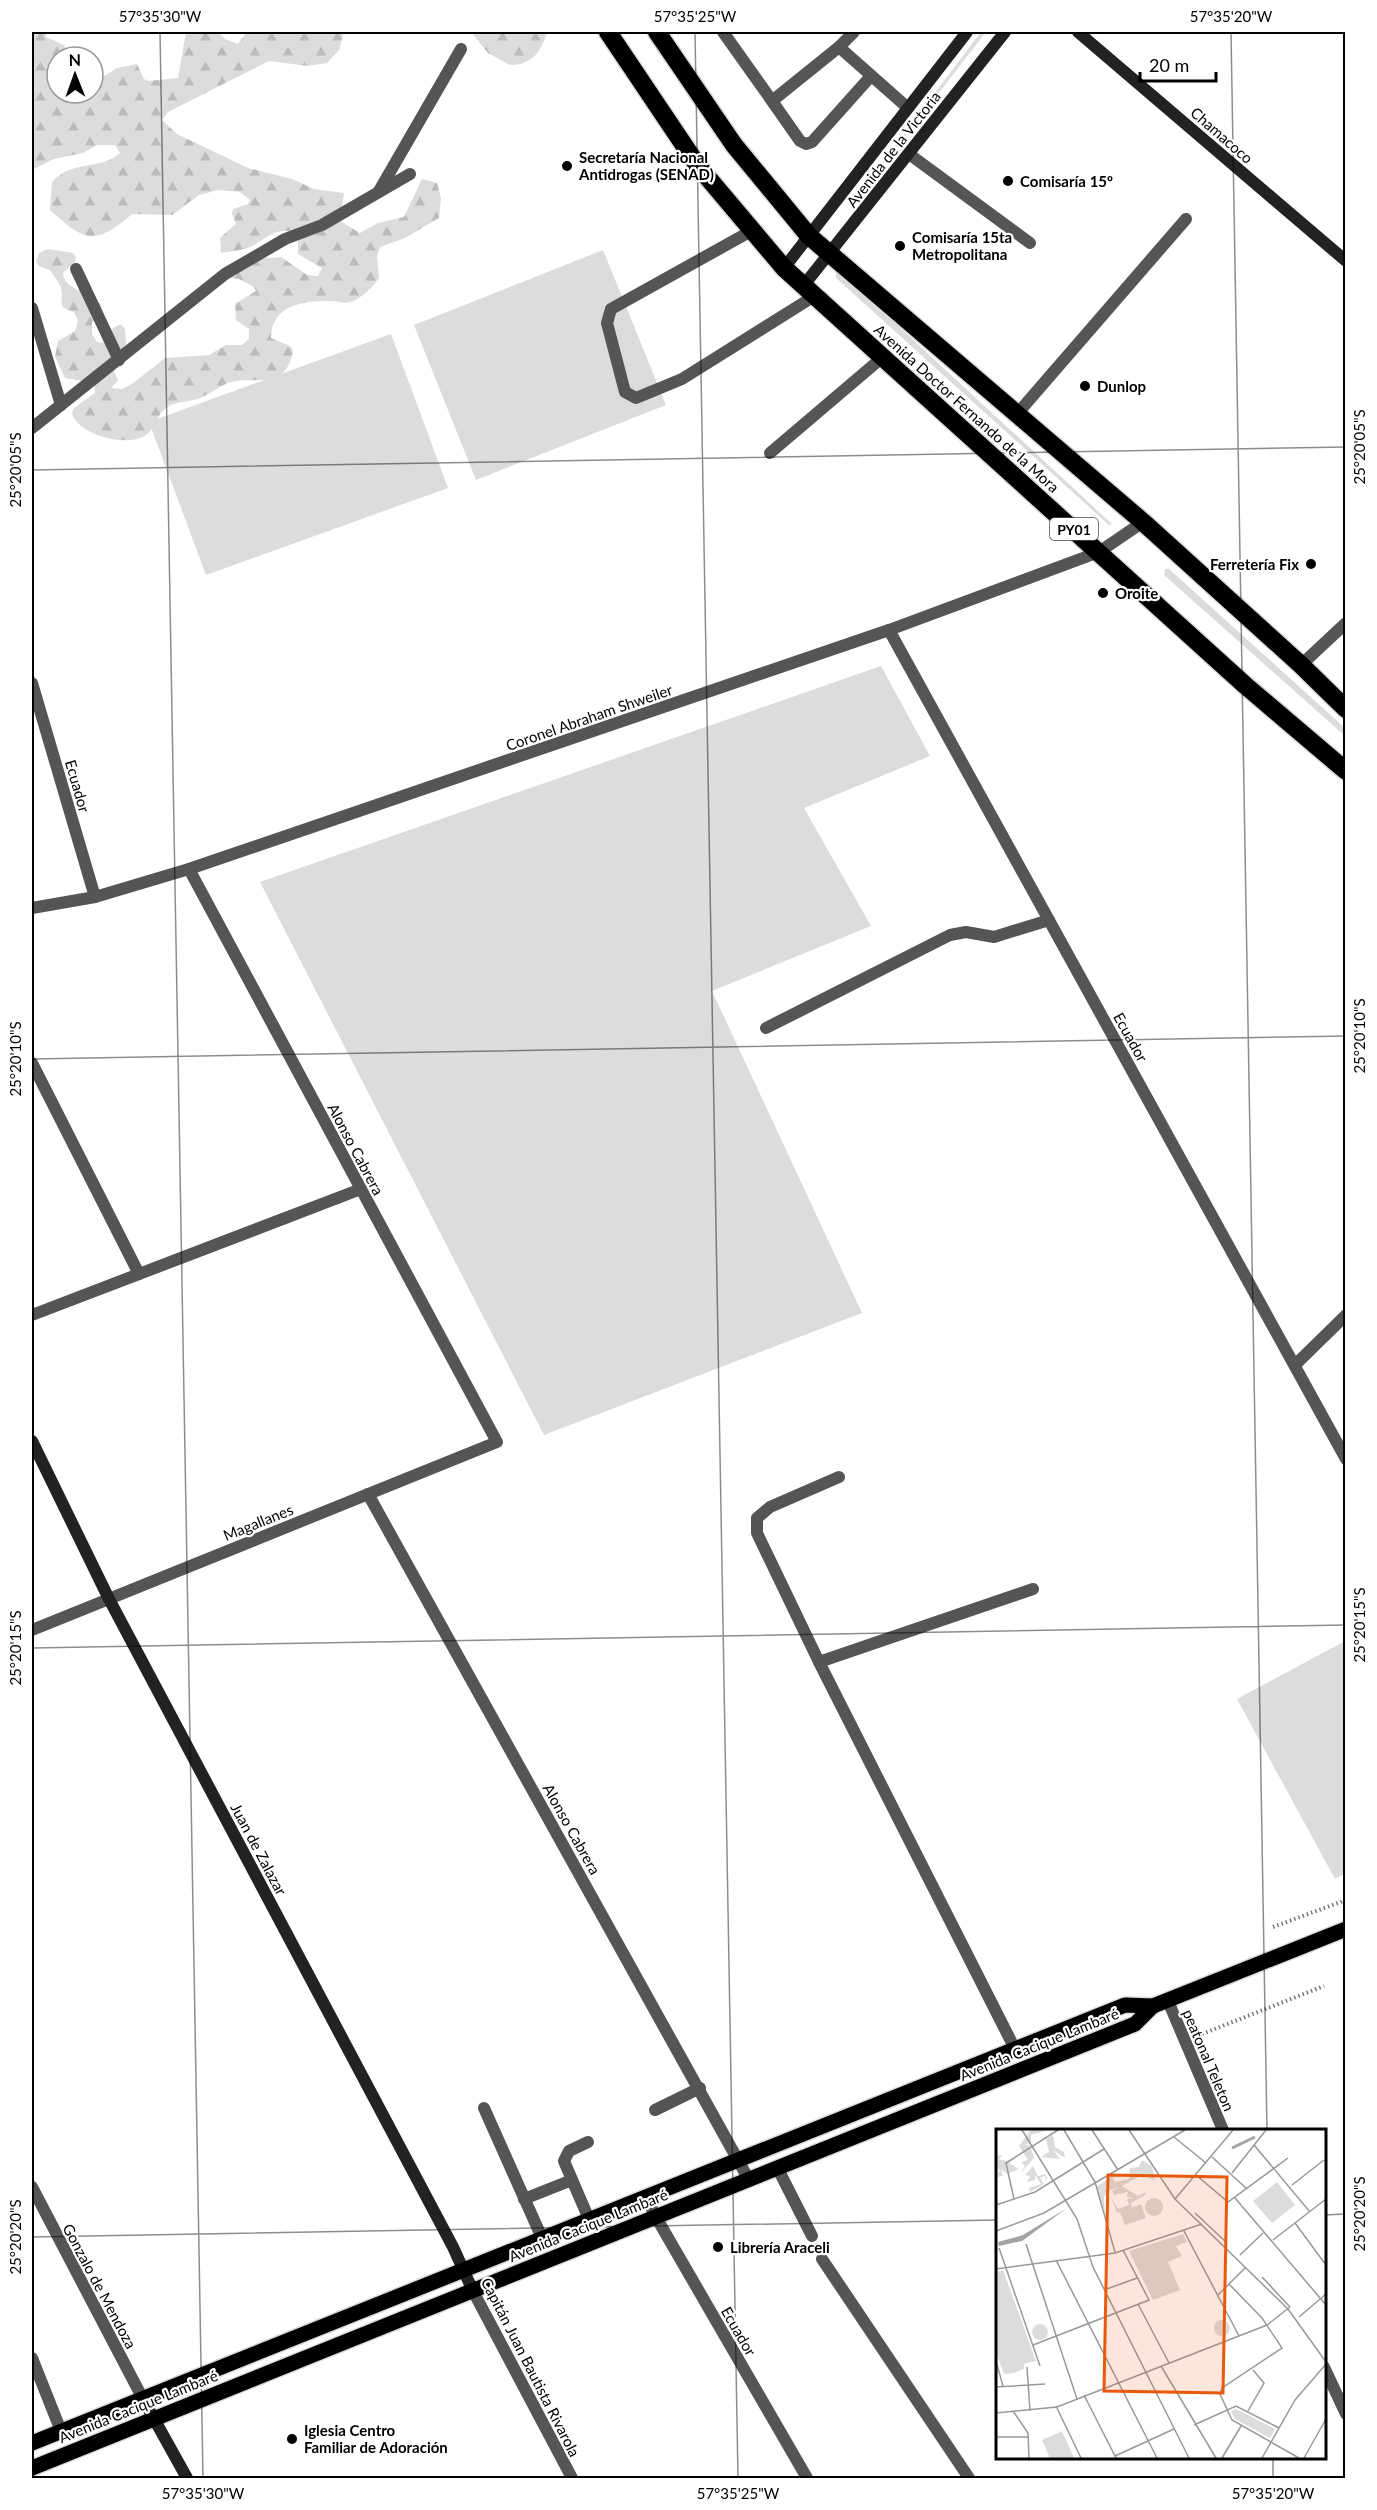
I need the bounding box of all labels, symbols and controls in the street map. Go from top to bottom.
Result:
text: 57°35'30"W [119,7,202,25]
text: 57°35'25"W [654,7,737,25]
text: 57°35'20"W [1190,7,1273,25]
north arrow [45,45,105,105]
scale bar [1140,45,1216,83]
text: N [68,50,81,69]
text: 20 m [1149,54,1189,76]
street label: Avenida de la Victoria [842,87,944,211]
street label: Chamacoco [1187,103,1257,167]
place label: Secretaría Nacional Antidrogas (SENAD) [578,148,714,183]
marker: Secretaría Nacional Antidrogas (SENAD) [560,159,574,173]
place label: Comisaría 15º [1020,172,1113,190]
marker: Comisaría 15º [1001,174,1015,188]
place label: Comisaría 15ta Metropolitana [912,228,1012,263]
marker: Comisaría 15ta Metropolitana [893,239,907,253]
street label: Avenida Doctor Fernando de la Mora [871,320,1063,496]
place label: Dunlop [1097,377,1146,395]
marker: Dunlop [1078,379,1092,393]
text: 25°20'05"S [1350,409,1368,485]
text: 25°20'05"S [6,432,24,508]
road number: PY01 [1050,518,1098,540]
place label: Ferretería Fix [1210,555,1299,573]
marker: Ferretería Fix [1304,557,1318,571]
place label: Oroite [1115,584,1158,602]
marker: Oroite [1096,586,1110,600]
street label: Coronel Abraham Shweiler [503,680,675,754]
street label: Ecuador [62,758,94,815]
text: 25°20'10"S [1350,998,1368,1074]
street label: Ecuador [1110,1009,1152,1065]
text: 25°20'10"S [6,1021,24,1097]
street label: Alonso Cabrera [324,1100,388,1198]
street label: Magallanes [220,1500,296,1544]
text: 25°20'15"S [1350,1587,1368,1663]
text: 25°20'15"S [6,1610,24,1686]
street label: Alonso Cabrera [540,1780,604,1878]
street label: Juan de Zalazar [227,1800,291,1898]
street label: Avenida Cacique Lambaré [957,2004,1121,2084]
street label: peatonal Teleton [1179,2006,1239,2114]
inset map [996,2129,1326,2459]
text: 25°20'20"S [1350,2176,1368,2252]
street label: Avenida Cacique Lambaré [506,2185,670,2265]
text: 25°20'20"S [6,2199,24,2275]
street label: Gonzalo de Mendoza [59,2220,141,2352]
place label: Librería Araceli [730,2238,830,2256]
marker: Librería Araceli [711,2240,725,2254]
street label: Capitán Juan Bautista Rivarola [478,2274,584,2460]
street label: Ecuador [718,2303,760,2359]
street label: Avenida Cacique Lambaré [56,2366,220,2446]
place label: Iglesia Centro Familiar de Adoración [304,2421,448,2456]
marker: Iglesia Centro Familiar de Adoración [285,2432,299,2446]
text: 57°35'30"W [162,2484,245,2502]
text: 57°35'25"W [697,2484,780,2502]
text: 57°35'20"W [1232,2484,1315,2502]

